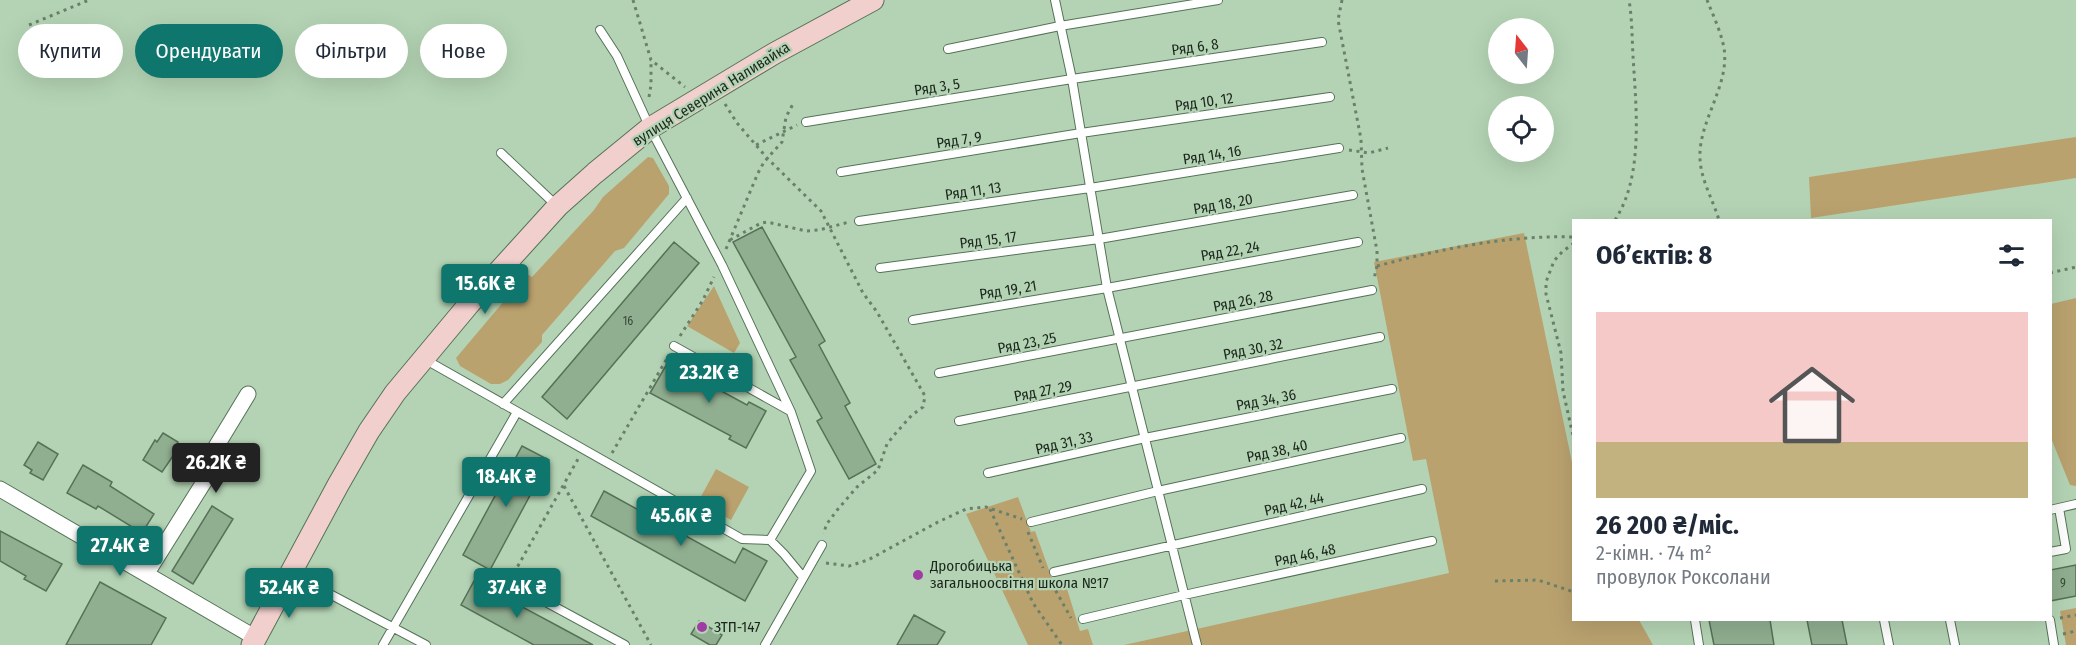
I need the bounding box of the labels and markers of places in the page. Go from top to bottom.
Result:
pin: 15.6K ₴ [430,264,540,315]
pin: 23.2K ₴ [654,353,764,404]
pin: 26.2K ₴ [161,443,271,494]
pin: 18.4K ₴ [451,457,561,508]
pin: 45.6K ₴ [626,496,736,547]
pin: 27.4K ₴ [65,526,175,577]
place label: Дрогобицька загальноосвітня школа №17 [929,557,1109,592]
pin: 52.4K ₴ [234,568,344,619]
pin: 37.4K ₴ [462,568,572,619]
marker: Дрогобицька загальноосвітня школа №17 [911,568,925,582]
place label: ЗТП-147 [714,618,760,636]
marker: ЗТП-147 [695,620,709,634]

